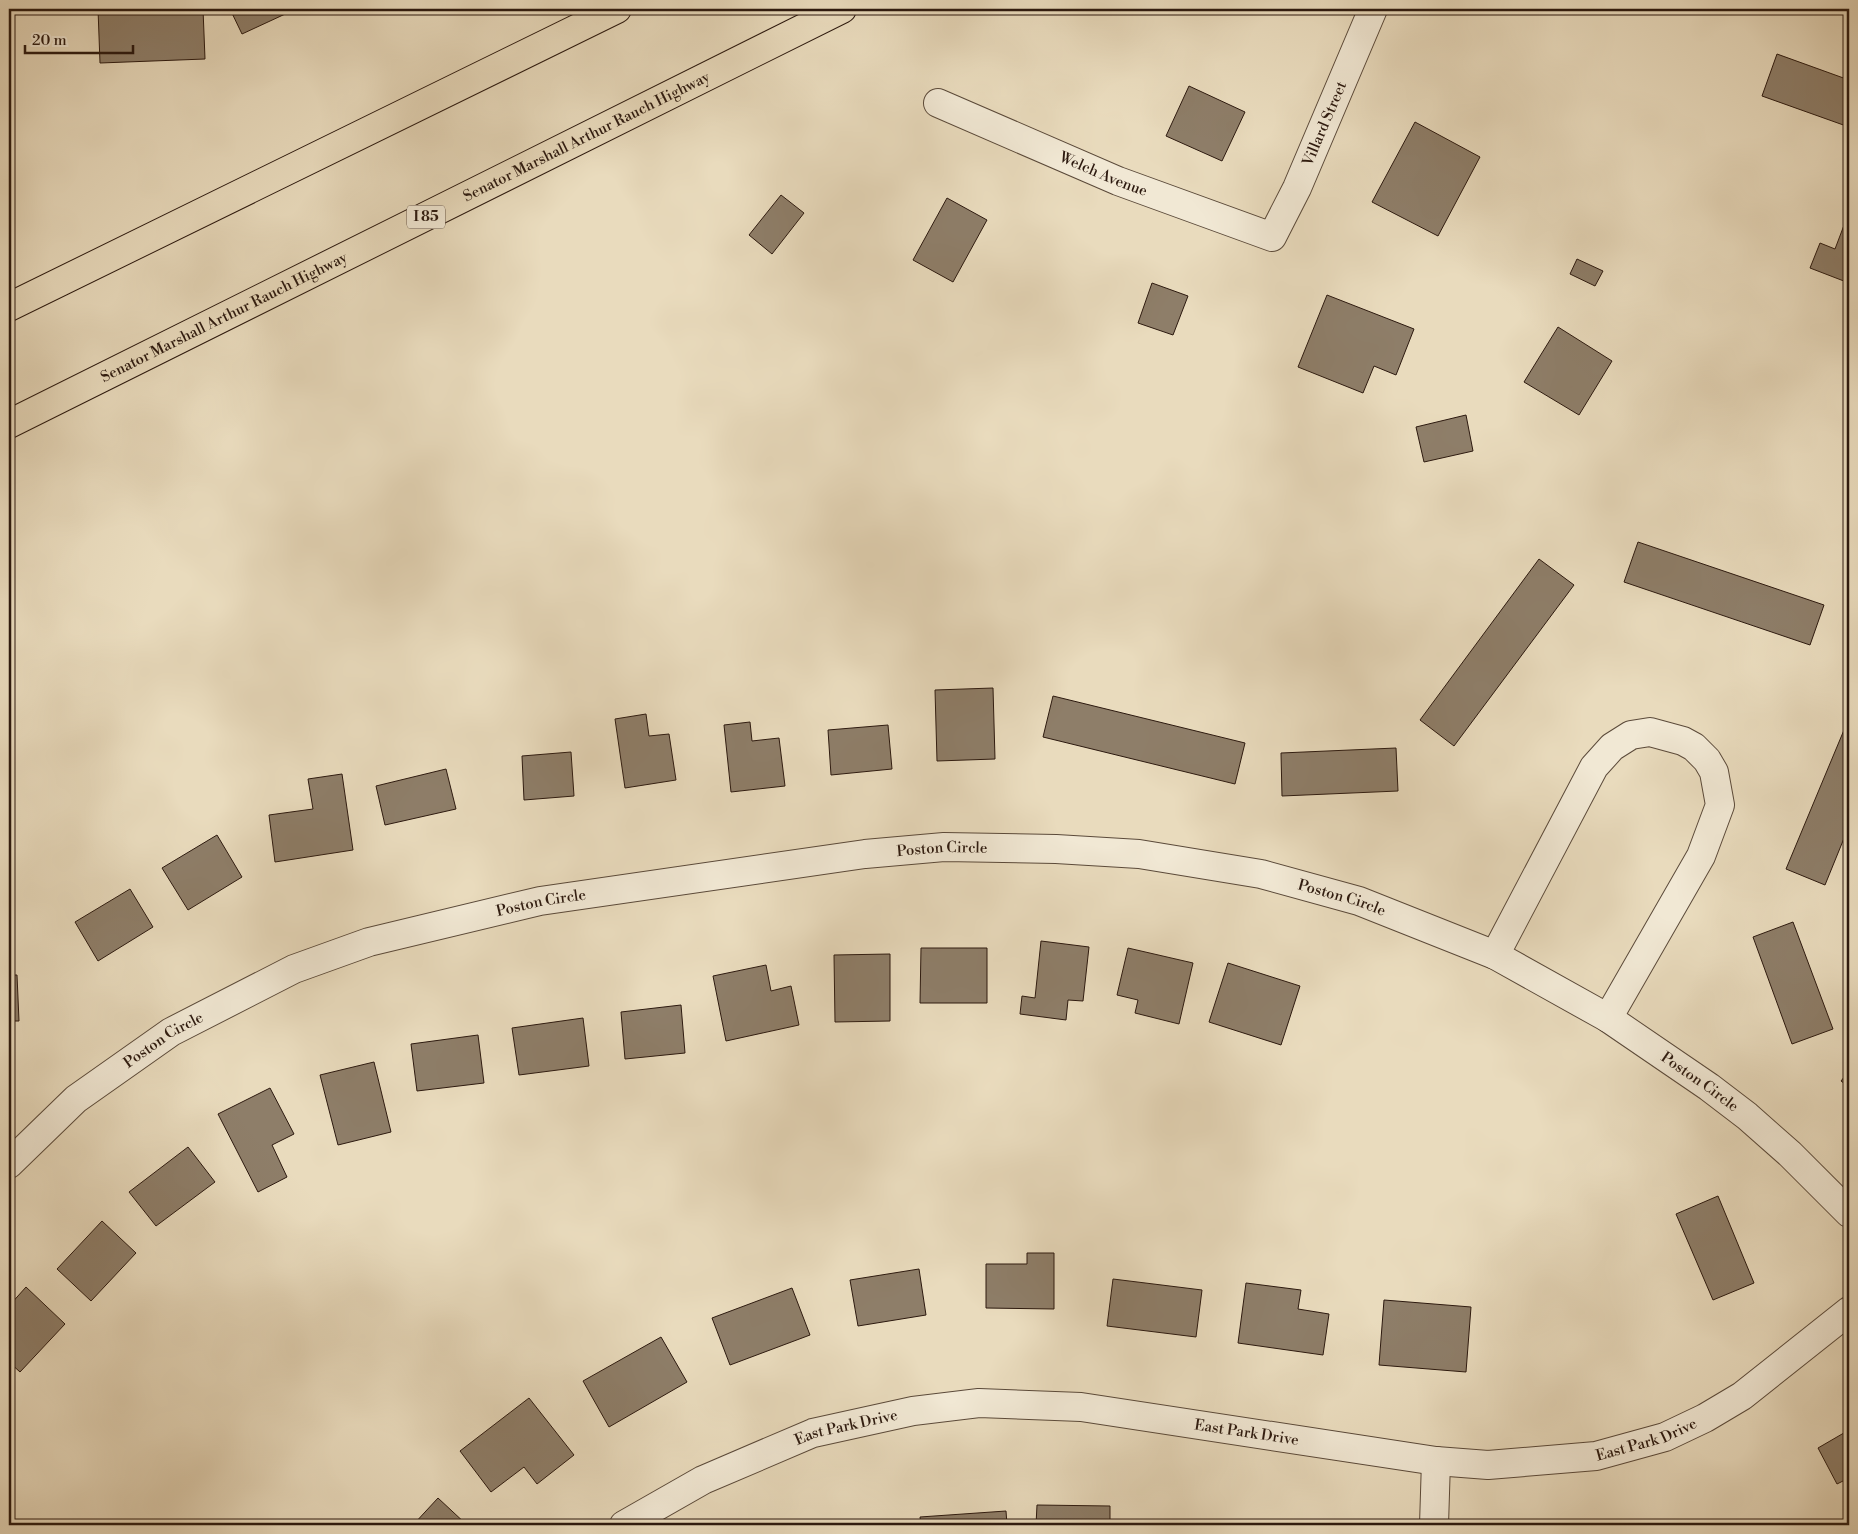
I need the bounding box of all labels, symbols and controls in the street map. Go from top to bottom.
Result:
scale bar [25,22,132,54]
text: 20 m [32,31,67,50]
street label: Senator Marshall Arthur Rauch Highway [460,67,714,206]
street label: Villard Street [1298,78,1351,170]
street label: Welch Avenue [1055,147,1150,200]
road number: I 85 [407,206,445,228]
street label: Senator Marshall Arthur Rauch Highway [97,247,351,386]
street label: Poston Circle [896,837,988,861]
street label: Poston Circle [1296,875,1389,920]
street label: Poston Circle [494,885,587,921]
street label: Poston Circle [120,1008,206,1072]
street label: Poston Circle [1657,1048,1743,1116]
street label: East Park Drive [791,1405,899,1449]
street label: East Park Drive [1594,1414,1700,1465]
street label: East Park Drive [1193,1415,1300,1450]

